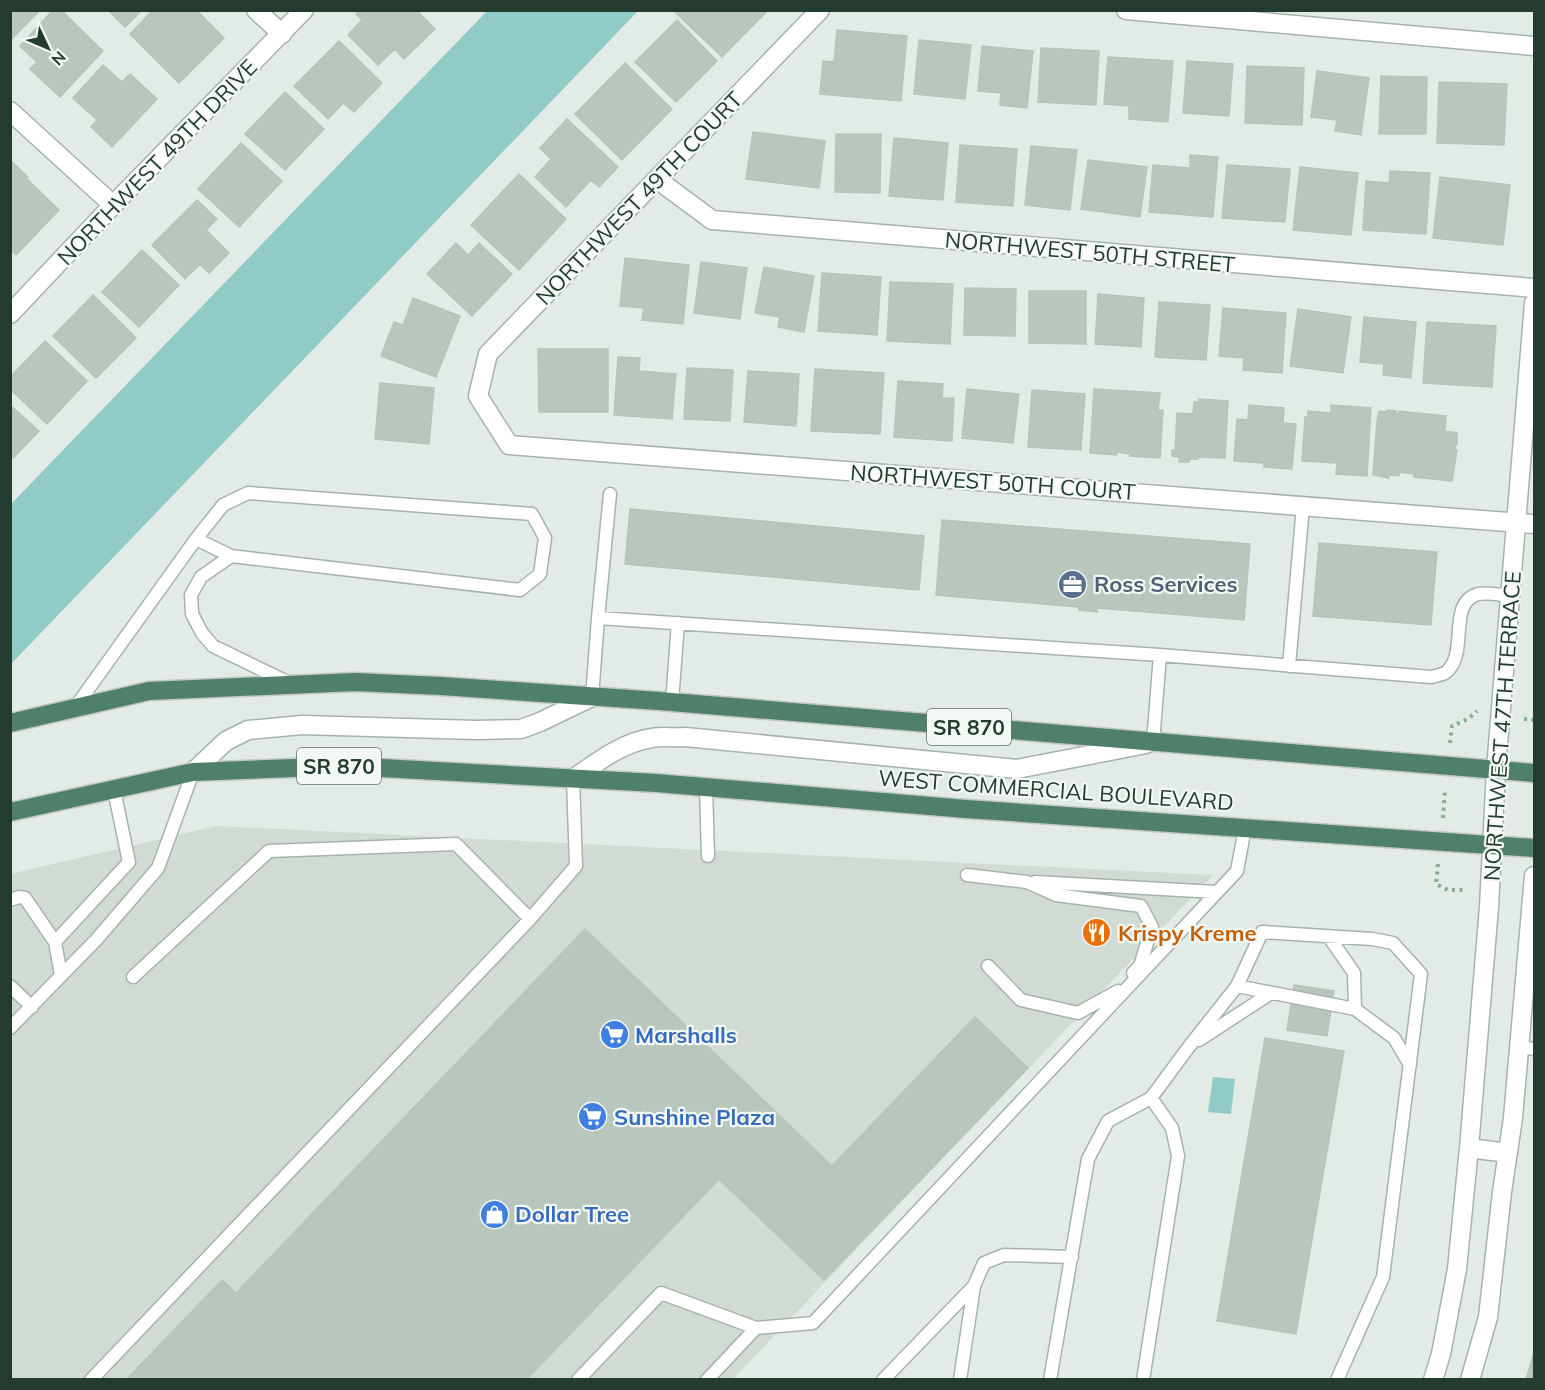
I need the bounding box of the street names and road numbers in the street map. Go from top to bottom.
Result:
street label: NORTHWEST 49TH DRIVE [52,54,262,270]
street label: NORTHWEST 49TH COURT [530,85,748,311]
street label: NORTHWEST 50TH STREET [944,225,1236,279]
street label: NORTHWEST 50TH COURT [849,458,1137,506]
street label: NORTHWEST 47TH TERRACE [1477,570,1527,882]
road number: SR 870 [927,709,1011,745]
road number: SR 870 [297,748,381,784]
street label: WEST COMMERCIAL BOULEVARD [877,764,1235,816]

